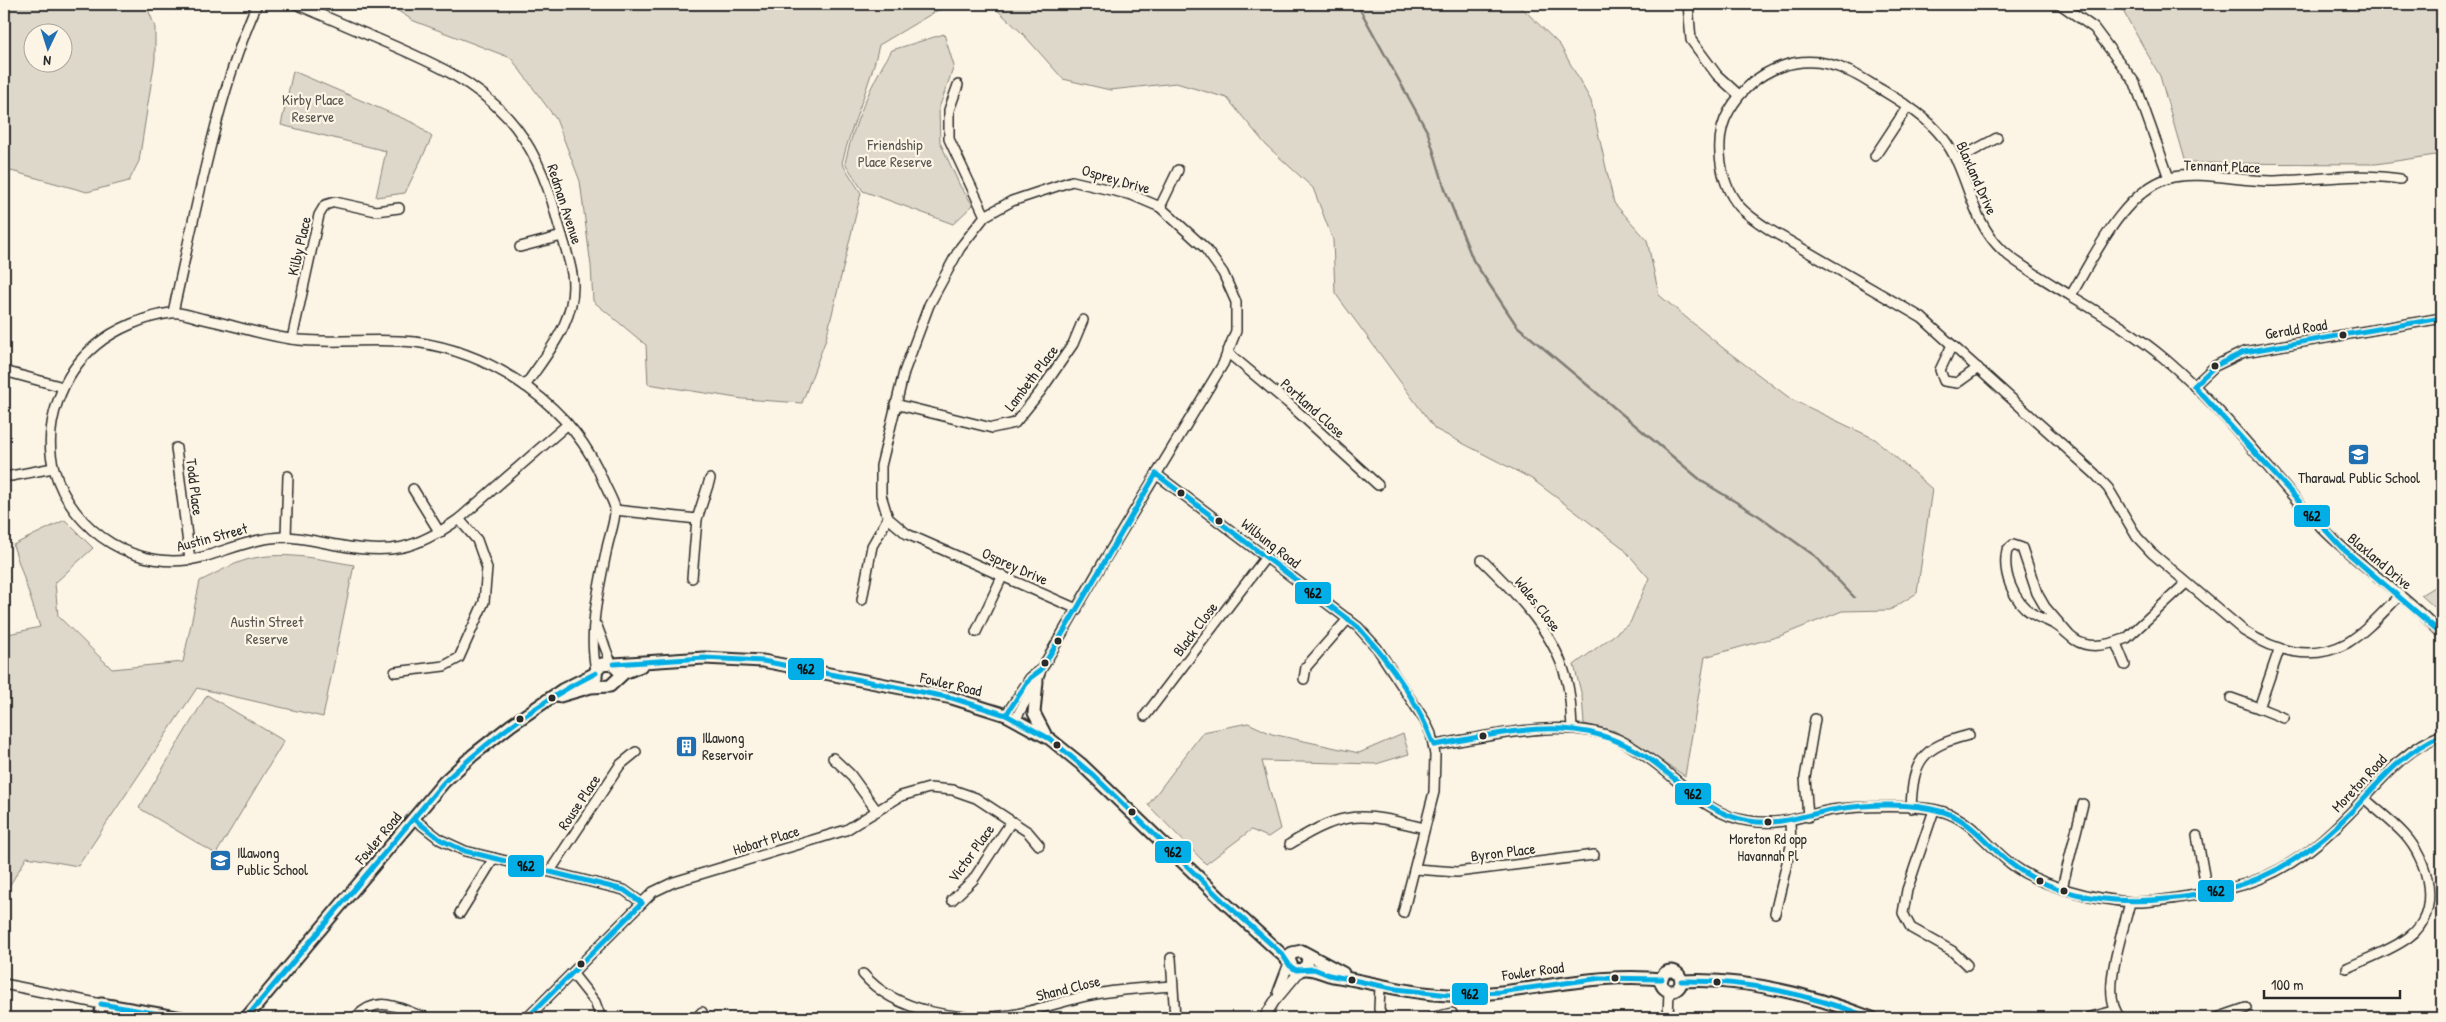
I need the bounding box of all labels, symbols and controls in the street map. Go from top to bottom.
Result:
north arrow [22,22,72,72]
text: N [42,52,51,71]
park label: Kirby Place Reserve [282,89,344,127]
park label: Friendship Place Reserve [858,134,932,172]
street label: Blaxland Drive [1951,138,2003,218]
street label: Tennant Place [2183,154,2261,178]
street label: Osprey Drive [1079,159,1153,199]
street label: Redman Avenue [542,161,588,247]
street label: Kilby Place [282,214,316,278]
street label: Gerald Road [2263,314,2329,344]
unlabelled marker [2338,330,2348,340]
street label: Lambeth Place [999,341,1063,415]
unlabelled marker [2210,361,2220,371]
street label: Portland Close [1276,373,1350,443]
school or university icon: Tharawal Public School [2347,442,2371,466]
street label: Todd Place [181,457,209,517]
place label: Tharawal Public School [2298,467,2420,488]
unlabelled marker [1176,488,1186,498]
line badge: 962 [2293,504,2331,528]
text: 962 [2303,506,2321,525]
street label: Wilbung Road [1237,513,1305,573]
unlabelled marker [1214,516,1224,526]
street label: Austin Street [174,517,251,557]
street label: Blaxland Drive [2343,528,2417,594]
street label: Osprey Drive [979,542,1051,590]
street label: Wales Close [1510,572,1566,636]
line badge: 962 [1294,581,1332,605]
text: 962 [1304,583,1322,602]
street label: Black Close [1168,598,1222,660]
park label: Austin Street Reserve [231,611,304,649]
unlabelled marker [1053,636,1063,646]
line badge: 962 [787,657,825,681]
unlabelled marker [1040,658,1050,668]
text: 962 [797,659,815,678]
street label: Fowler Road [917,667,984,701]
unlabelled marker [547,693,557,703]
unlabelled marker [515,714,525,724]
place label: Illawong Reservoir [702,727,754,765]
unlabelled marker [1478,731,1488,741]
building icon: Illawong Reservoir [674,734,698,758]
unlabelled marker [1052,740,1062,750]
street label: Moreton Road [2327,749,2392,817]
street label: Rouse Place [553,770,605,834]
line badge: 962 [1674,782,1712,806]
text: 962 [1684,784,1702,803]
street label: Fowler Road [349,807,406,869]
unlabelled marker [1127,807,1137,817]
marker: Moreton Rd opp Havannah Pl [1763,817,1773,827]
street label: Hobart Place [730,820,802,860]
street label: Victor Place [943,820,999,886]
place label: Moreton Rd opp Havannah Pl [1729,829,1807,865]
street label: Byron Place [1470,838,1536,866]
line badge: 962 [1154,840,1192,864]
place label: Illawong Public School [237,842,308,880]
text: 962 [1164,842,1182,861]
school or university icon: Illawong Public School [209,849,233,873]
line badge: 962 [507,854,545,878]
text: 962 [517,856,535,875]
unlabelled marker [2035,876,2045,886]
line badge: 962 [2197,879,2235,903]
text: 962 [2207,881,2225,900]
unlabelled marker [2059,886,2069,896]
street label: Fowler Road [1500,956,1565,986]
unlabelled marker [576,959,586,969]
scale bar [2264,967,2400,999]
street label: Shand Close [1034,970,1102,1006]
unlabelled marker [1610,973,1620,983]
text: 100 m [2271,974,2304,995]
unlabelled marker [1347,975,1357,985]
unlabelled marker [1712,977,1722,987]
line badge: 962 [1451,982,1489,1006]
text: 962 [1461,984,1479,1003]

